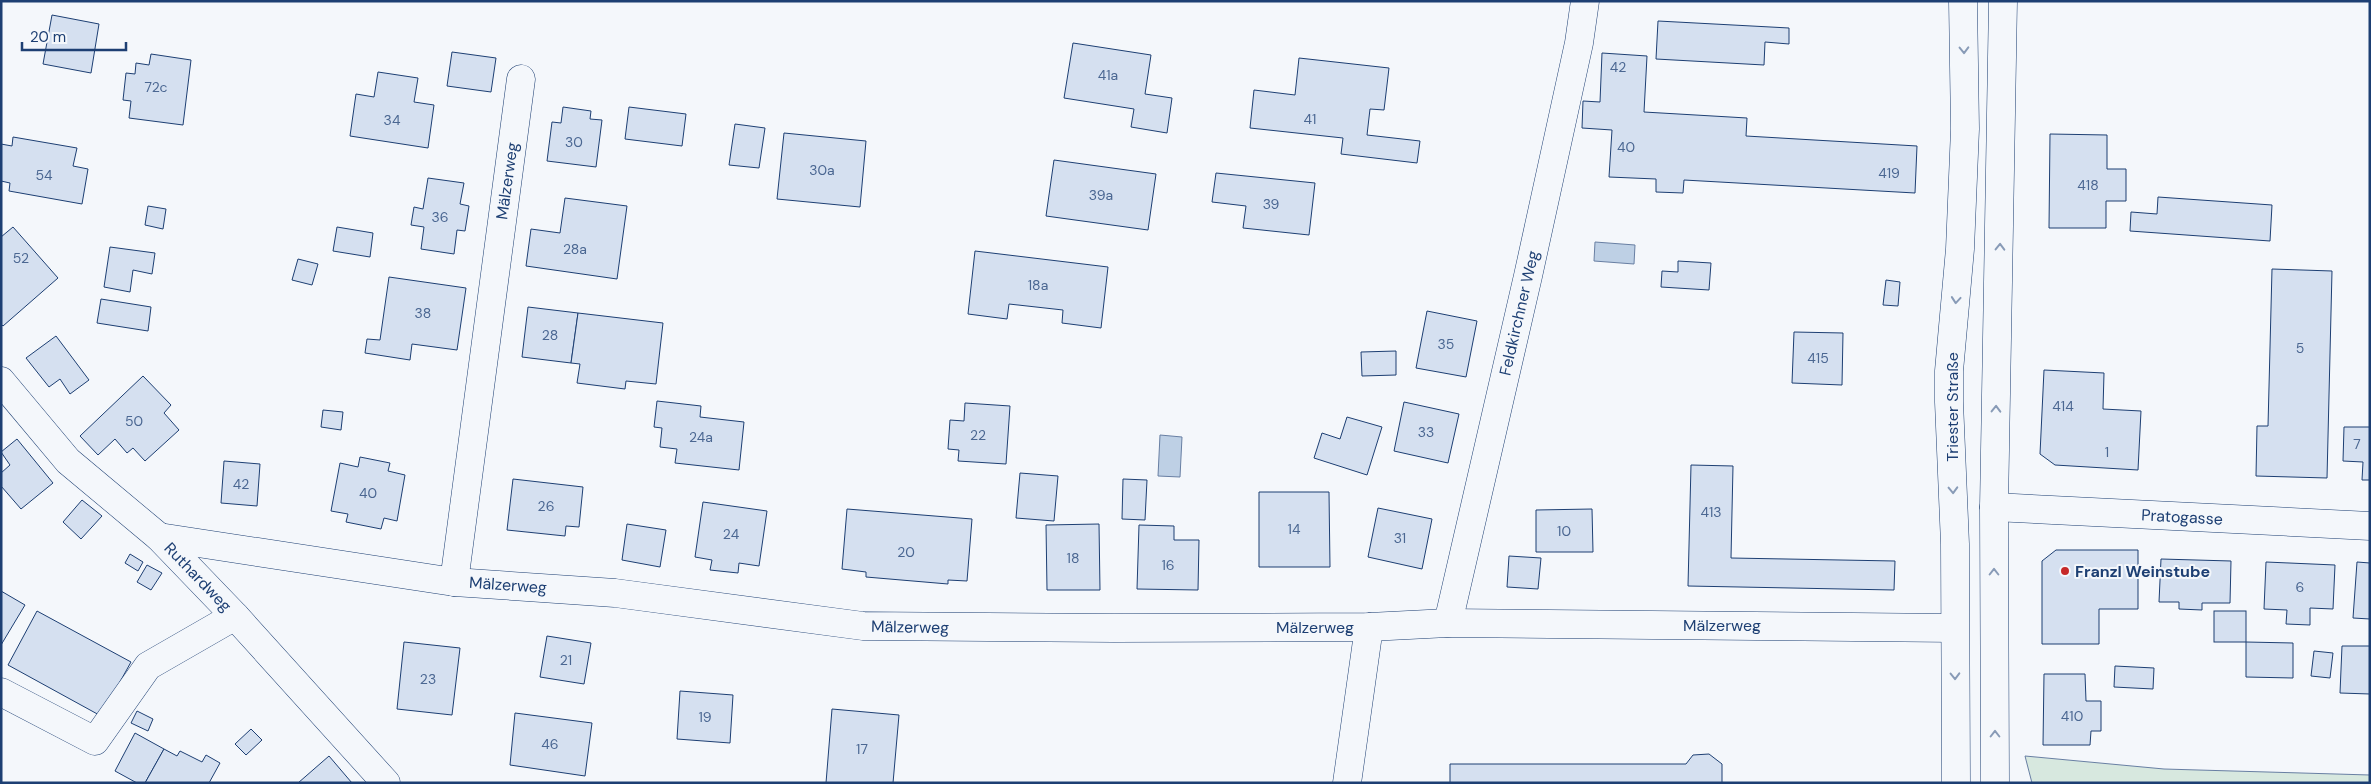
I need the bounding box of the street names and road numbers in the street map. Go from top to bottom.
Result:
street label: Mälzerweg [491,141,523,221]
street label: Feldkirchner Weg [1494,248,1544,378]
street label: Triester Straße [1942,352,1963,462]
street label: Pratogasse [2141,504,2223,530]
street label: Ruthardweg [160,538,236,616]
street label: Mälzerweg [468,572,548,598]
street label: Mälzerweg [1683,615,1761,636]
street label: Mälzerweg [871,616,949,638]
street label: Mälzerweg [1276,617,1354,638]

